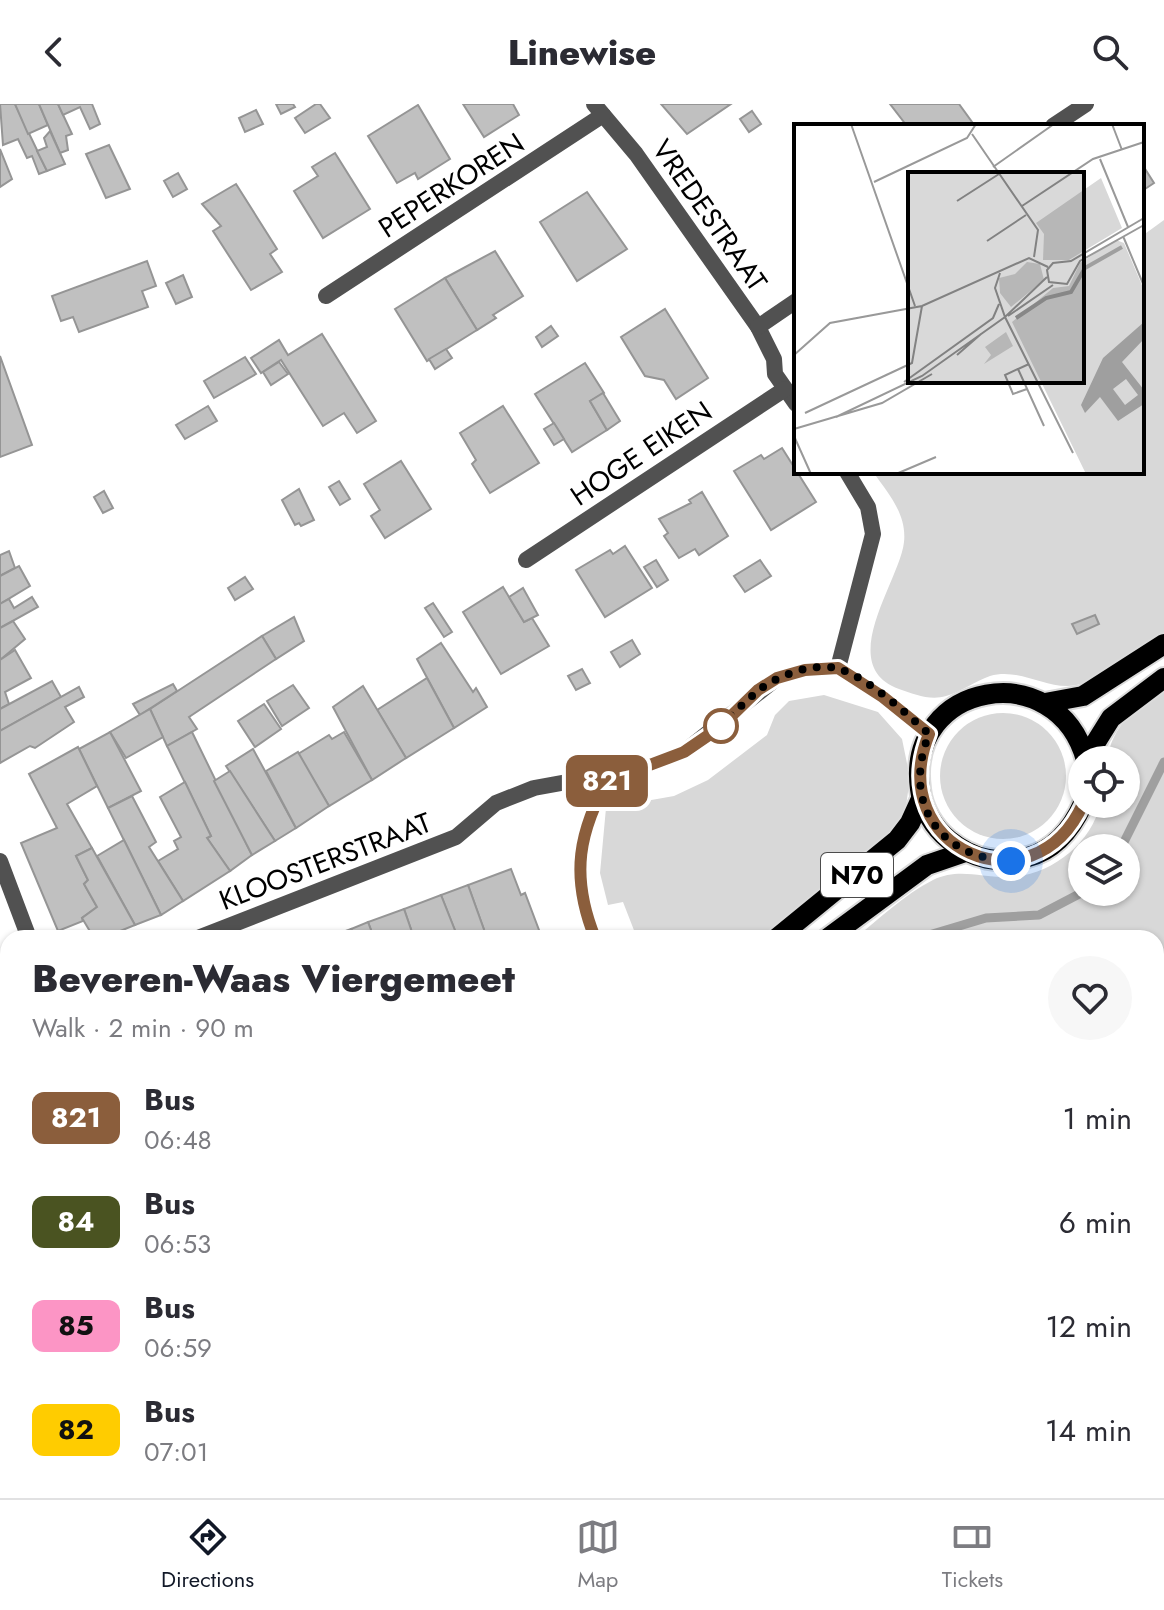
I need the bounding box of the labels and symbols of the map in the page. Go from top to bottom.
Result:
street label: PEPERKOREN [370,123,532,248]
inset map [794,124,1144,474]
street label: VREDESTRAAT [642,131,777,300]
street label: HOGE EIKEN [562,391,720,516]
unlabelled marker [704,709,738,743]
line badge: 821 [561,755,653,807]
street label: KLOOSTERSTRAAT [213,802,437,921]
your location [991,841,1031,881]
road number: N70 [821,853,893,897]

